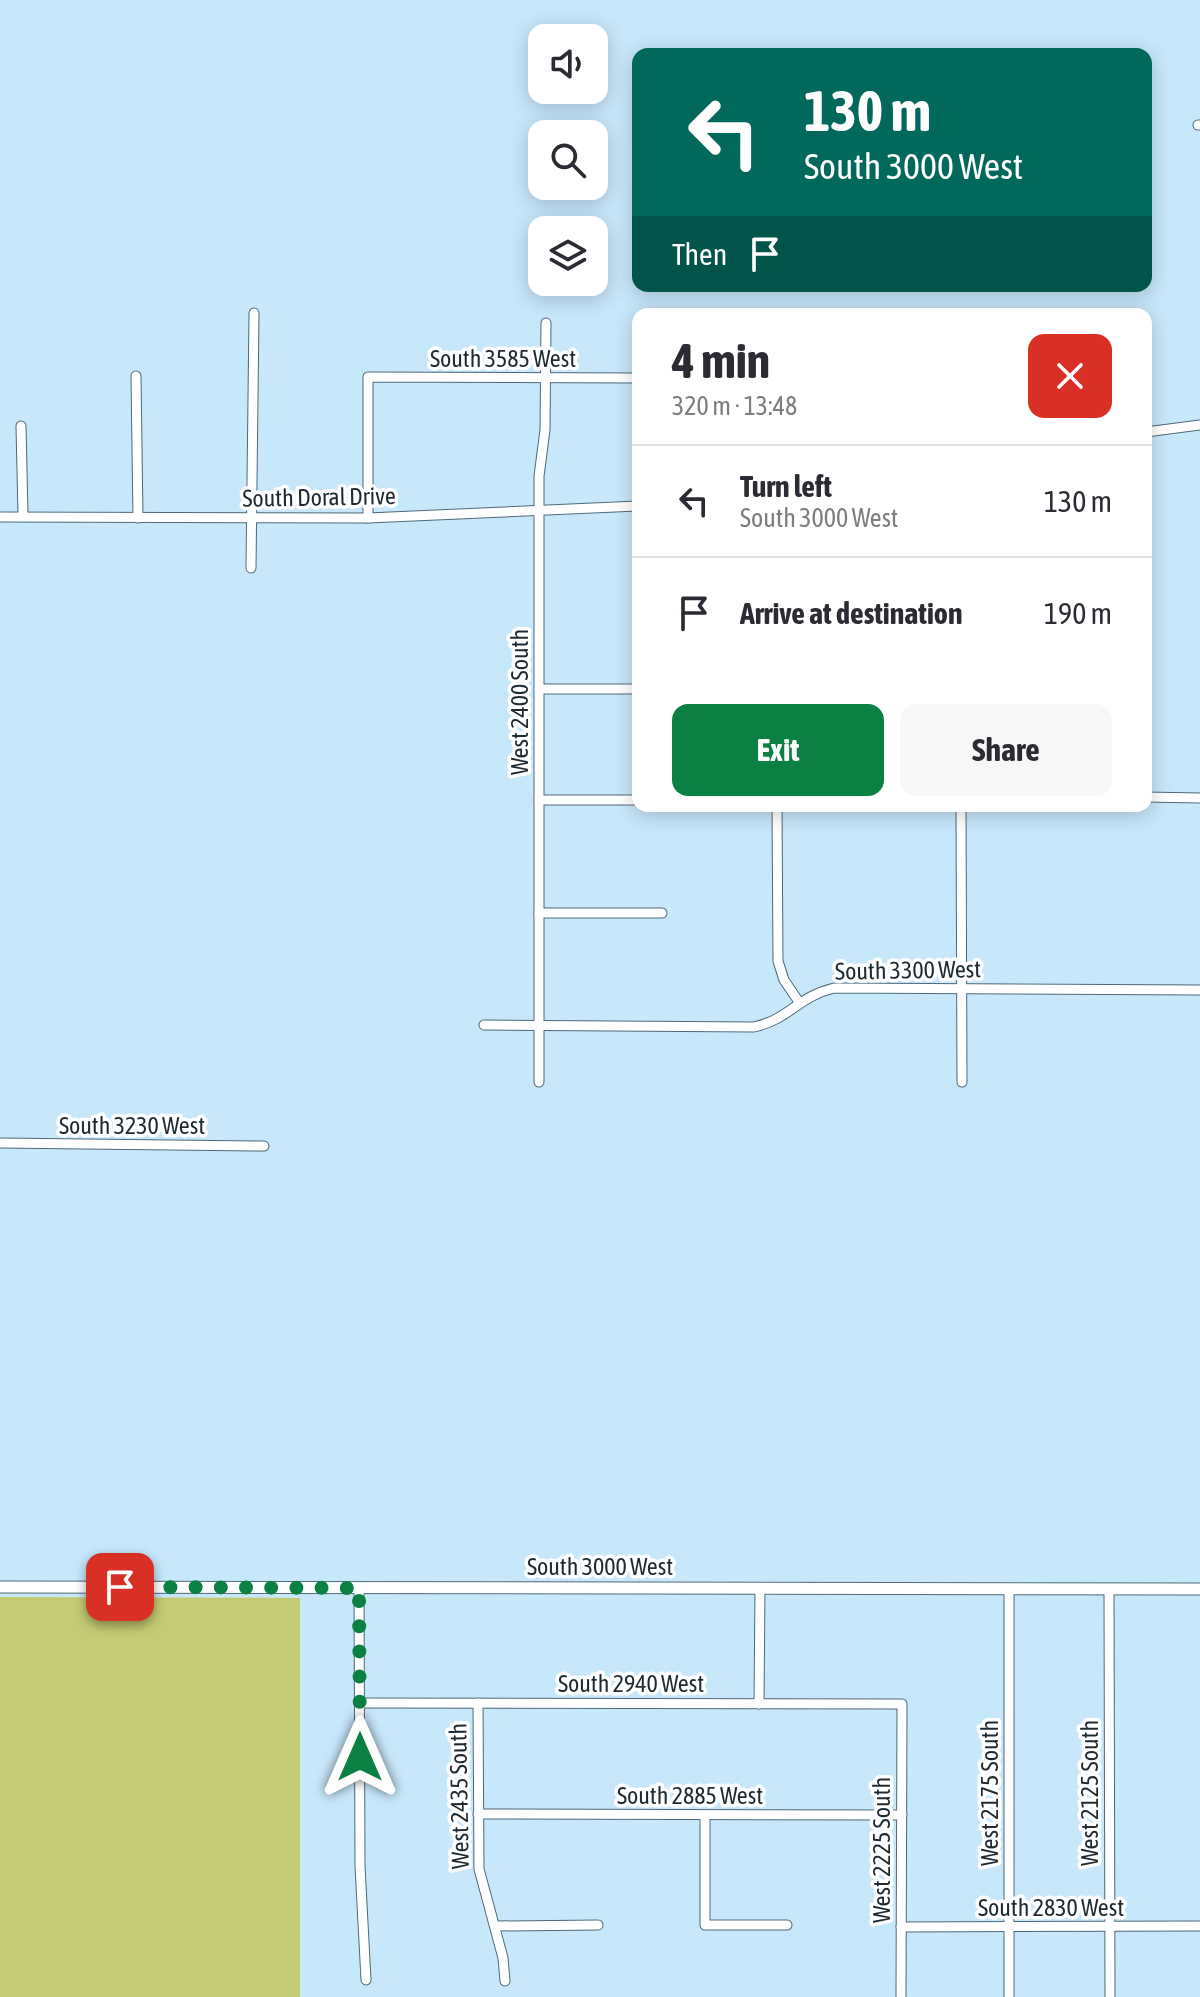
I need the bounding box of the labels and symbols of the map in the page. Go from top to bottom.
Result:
street label: South 3585 West [430,345,576,372]
street label: South Doral Drive [242,482,396,512]
street label: West 2400 South [506,629,533,775]
street label: South 3300 West [835,955,981,985]
street label: South 3230 West [59,1112,205,1139]
pin [86,1553,154,1621]
street label: South 3000 West [527,1553,673,1580]
street label: South 2940 West [558,1670,704,1697]
position arrow [318,1715,402,1799]
street label: West 2175 South [976,1720,1003,1866]
street label: West 2125 South [1076,1720,1103,1866]
street label: West 2435 South [444,1723,474,1869]
street label: West 2225 South [868,1777,895,1923]
street label: South 2885 West [617,1782,763,1809]
street label: South 2830 West [978,1894,1124,1921]

